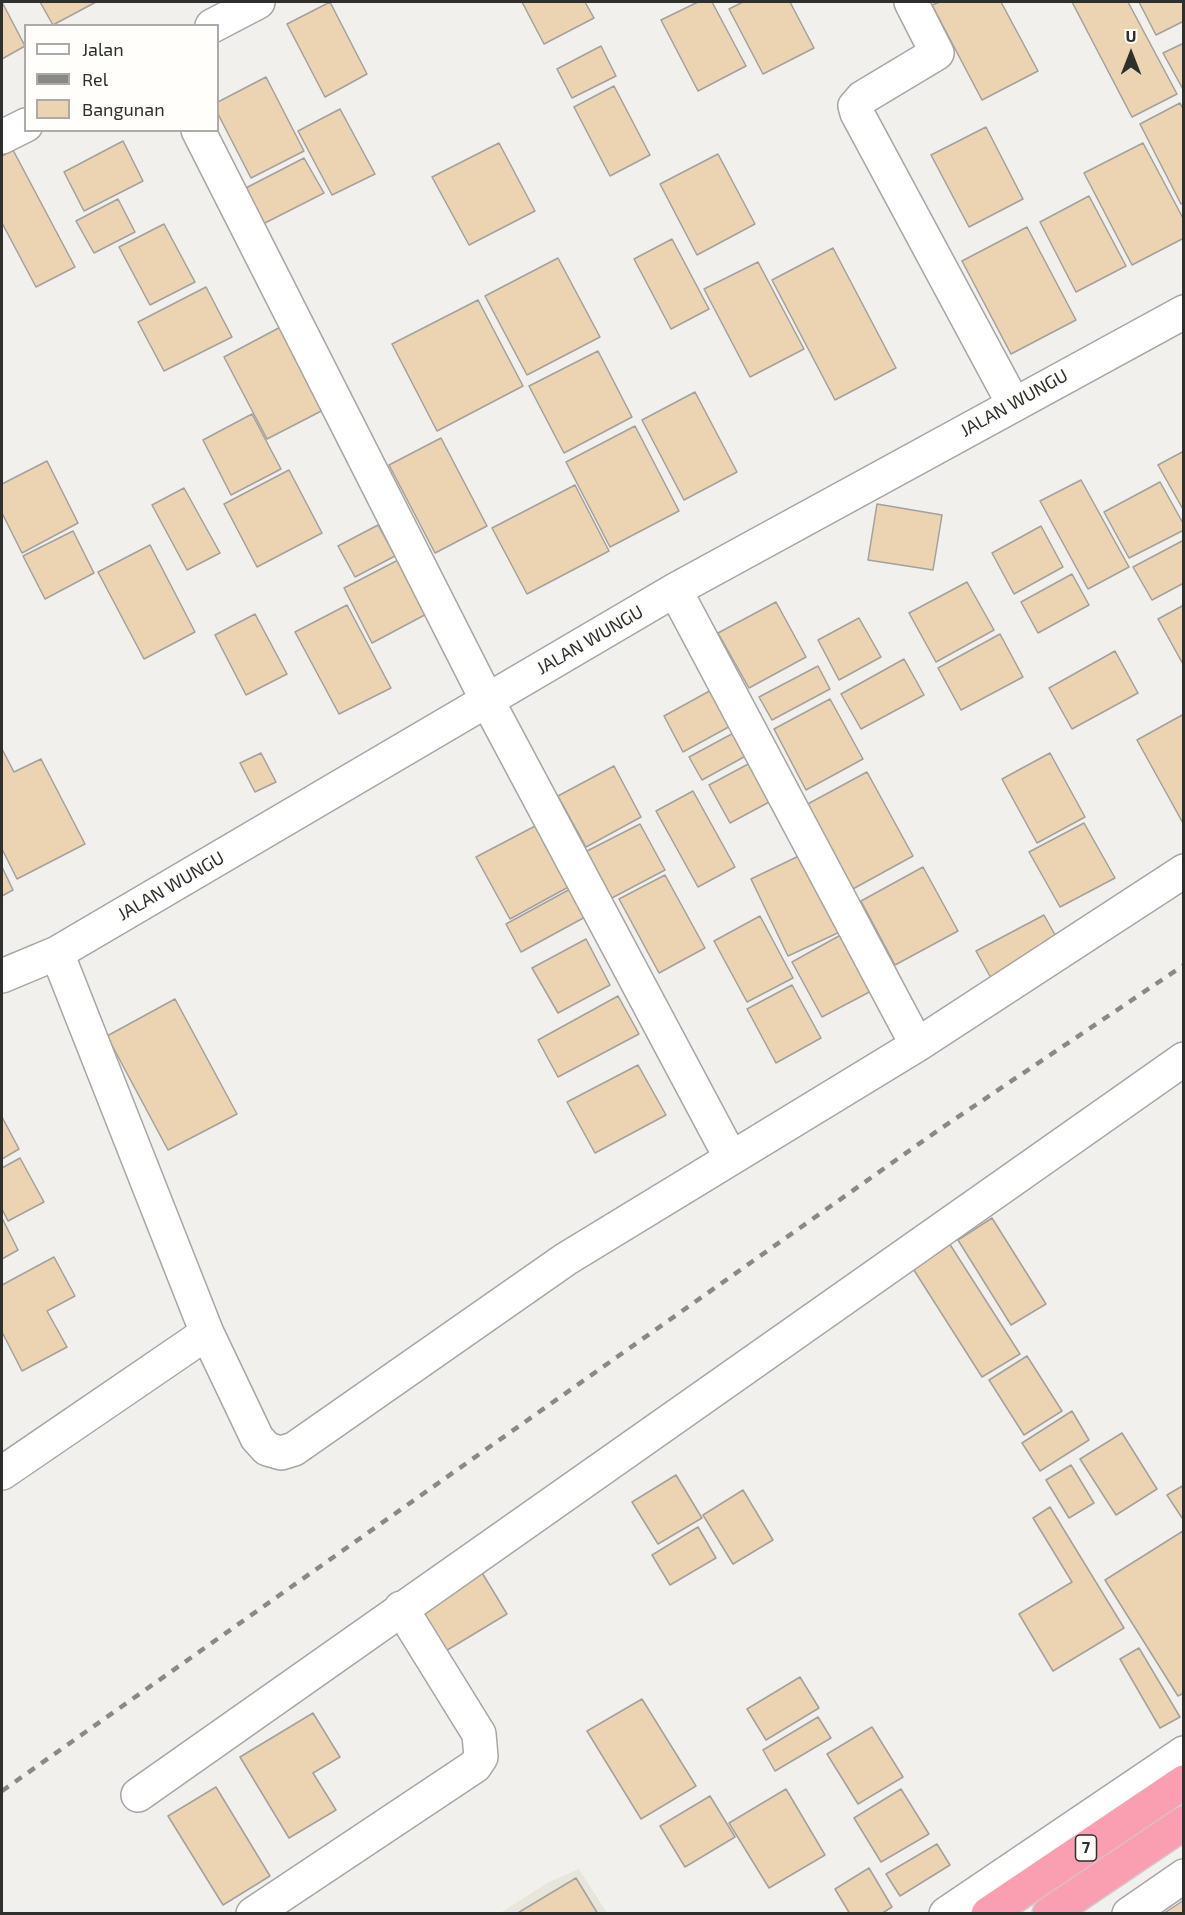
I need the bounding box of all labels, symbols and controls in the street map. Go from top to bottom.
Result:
legend [24,24,219,132]
north arrow [1101,24,1161,84]
text: U [1126,26,1136,45]
text: Jalan [82,38,124,60]
text: Rel [82,68,108,90]
text: Bangunan [82,98,165,120]
street label: JALAN WUNGU [957,365,1071,441]
street label: JALAN WUNGU [533,601,647,679]
street label: JALAN WUNGU [114,847,228,925]
road number: 7 [1076,1835,1096,1861]

